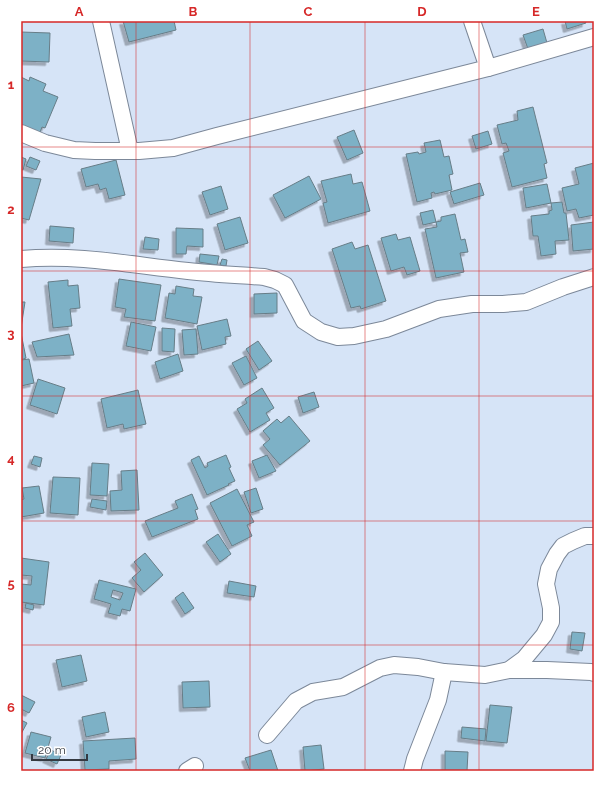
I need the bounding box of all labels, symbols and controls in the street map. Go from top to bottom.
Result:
text: A [75,4,84,19]
text: B [189,4,198,19]
text: C [304,4,313,19]
text: D [417,4,427,19]
text: E [532,4,540,19]
text: 1 [8,77,15,92]
text: 2 [7,202,15,217]
text: 3 [7,326,15,341]
text: 4 [7,451,15,466]
text: 5 [7,576,15,591]
text: 6 [7,700,15,715]
scale bar [32,736,87,762]
text: 20 m [38,743,66,757]

